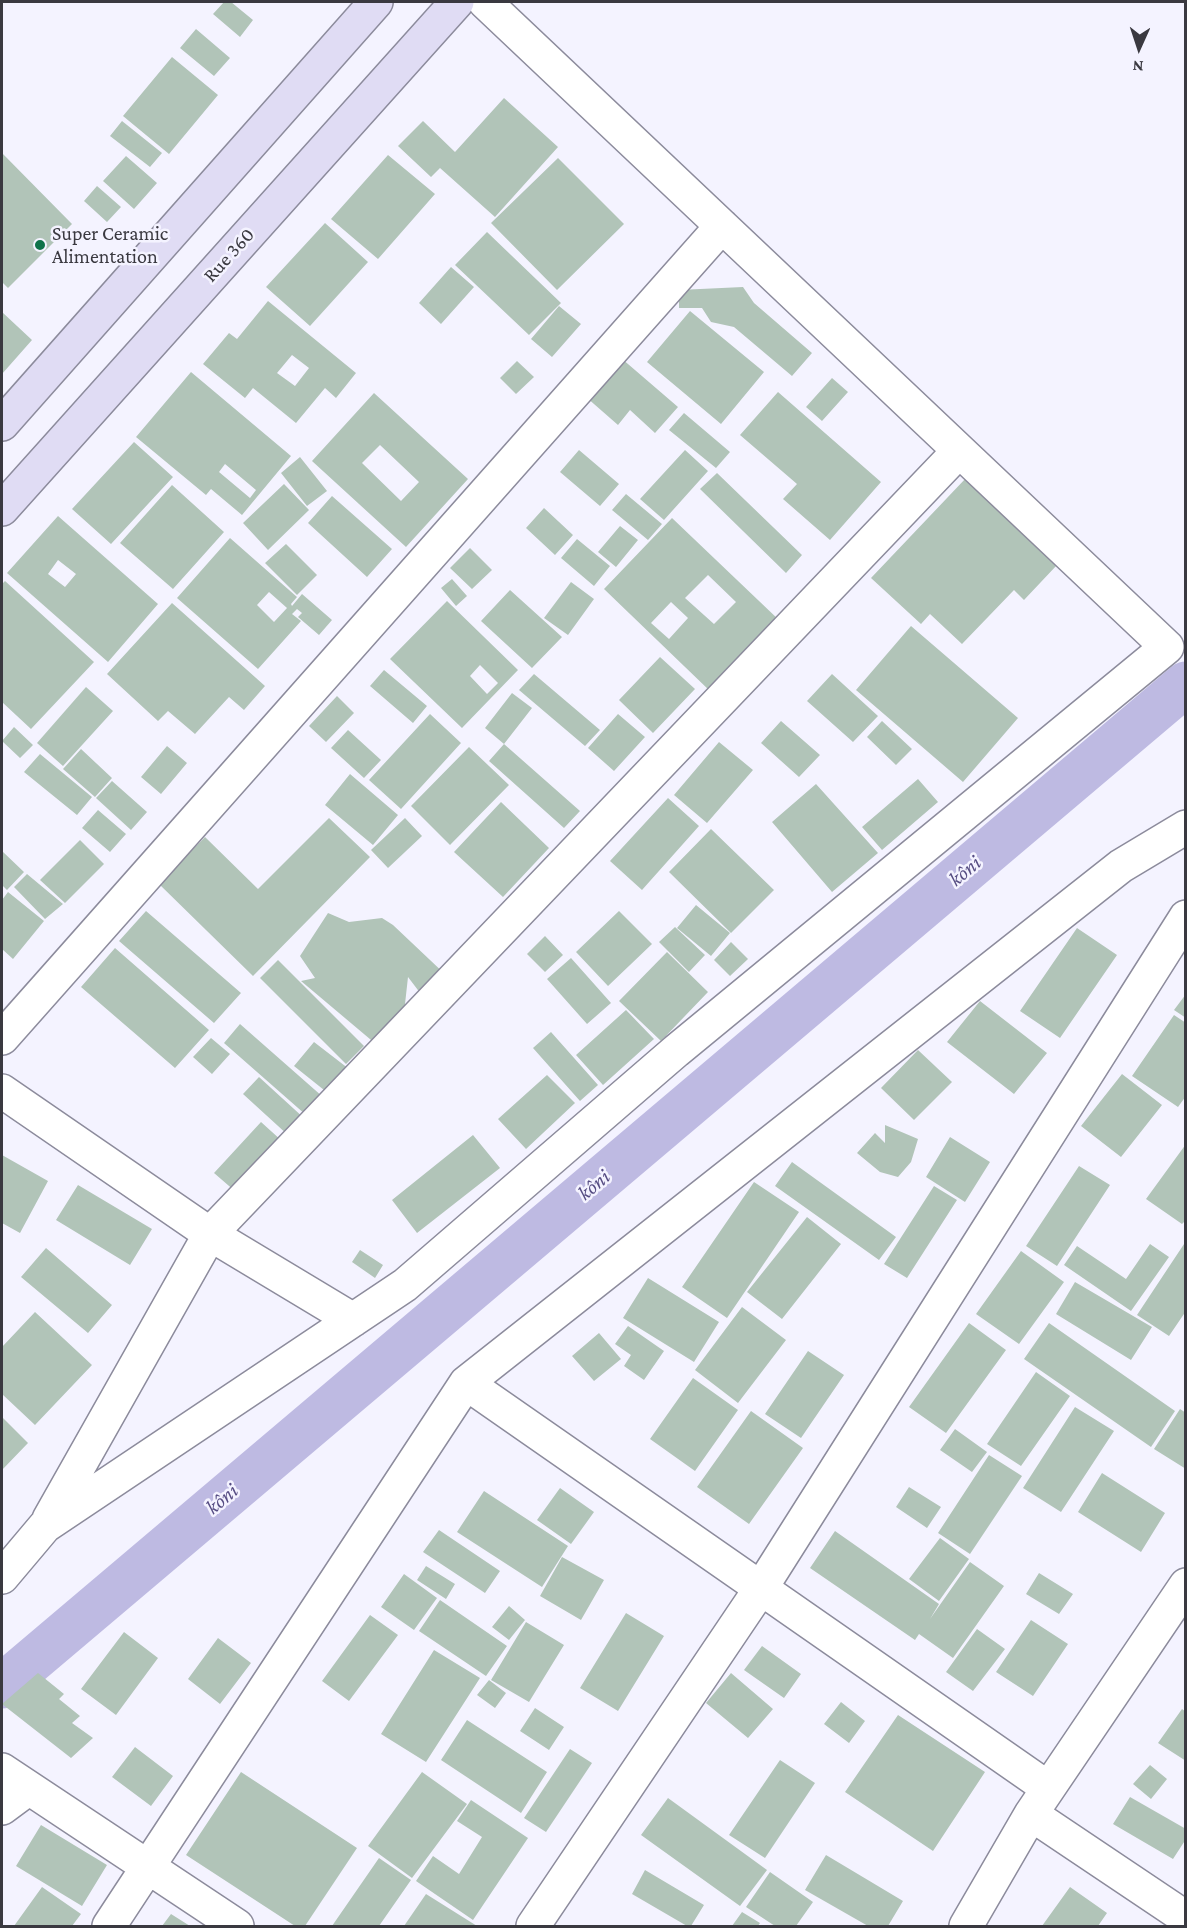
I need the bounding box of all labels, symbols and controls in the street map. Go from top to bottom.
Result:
north arrow [1109,18,1169,78]
text: N [1132,58,1144,75]
place label: Super Ceramic Alimentation [52,222,168,269]
street label: Rue 360 [198,223,260,287]
marker: Super Ceramic Alimentation [33,238,47,252]
water label: kôni [944,850,986,892]
water label: kôni [573,1164,615,1206]
water label: kôni [201,1478,243,1520]

